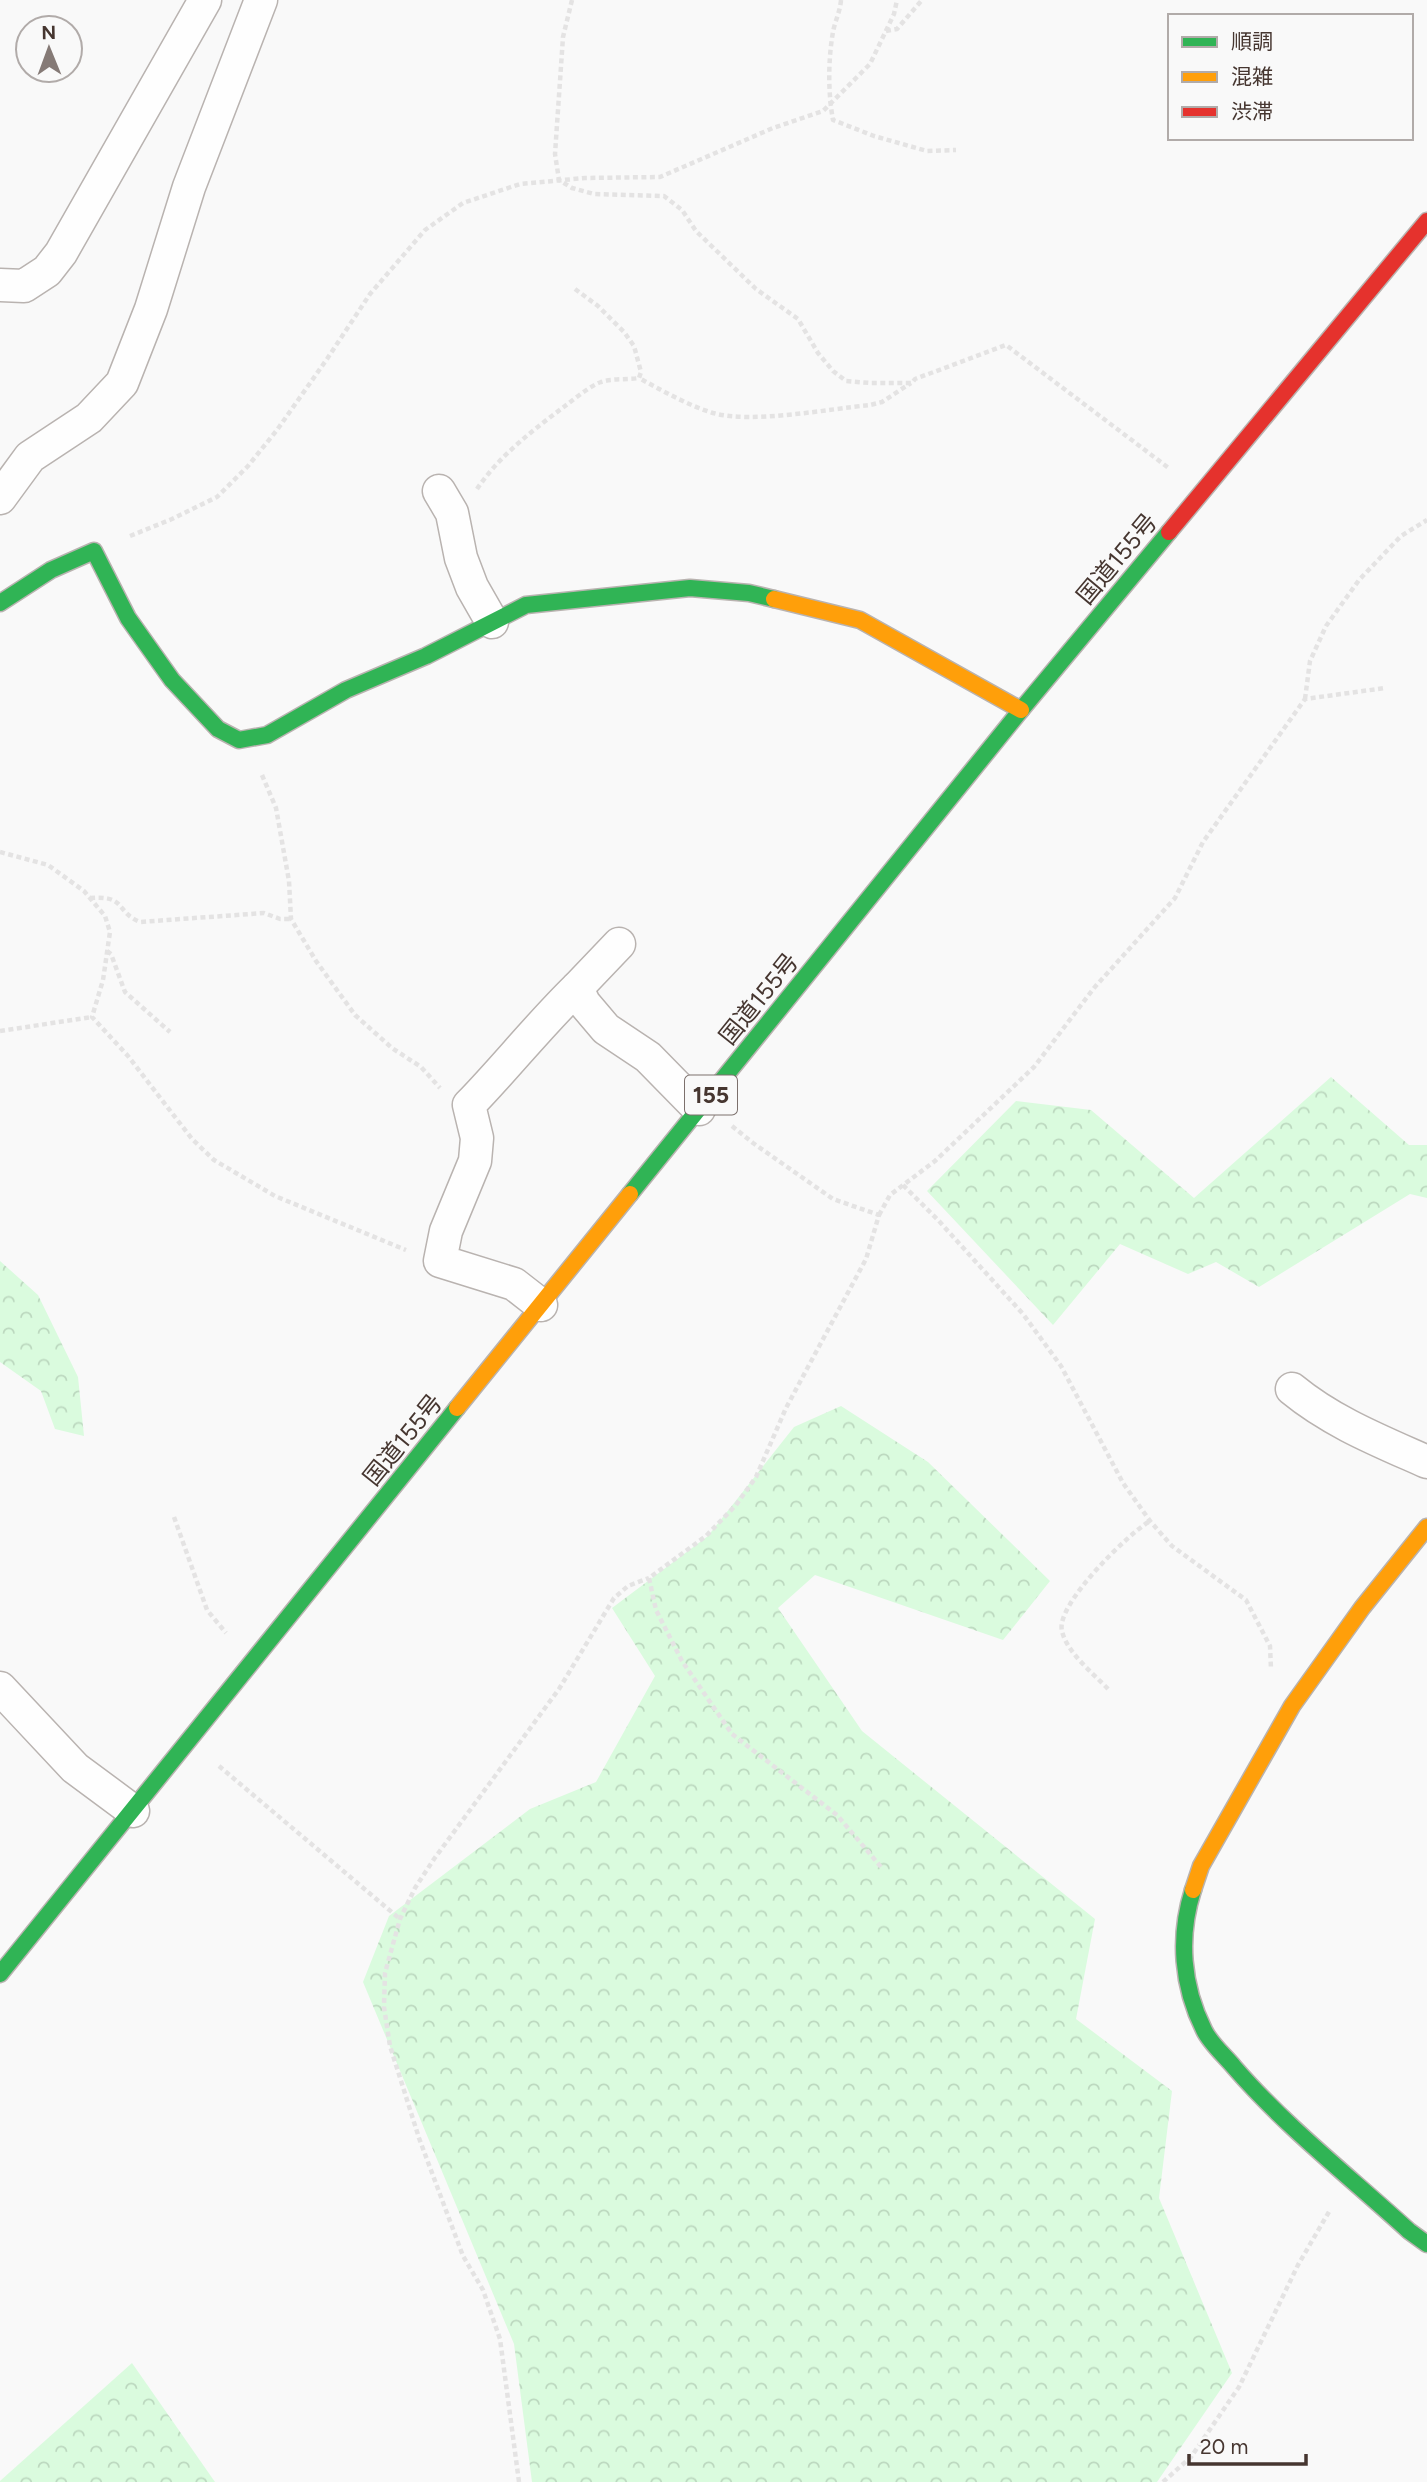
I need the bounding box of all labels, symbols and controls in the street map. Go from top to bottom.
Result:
north arrow [14,14,84,84]
legend [1168,14,1413,140]
text: N [41,21,56,44]
text: 順調 [1231,29,1273,54]
text: 混雑 [1231,64,1273,89]
text: 渋滞 [1231,99,1273,124]
street label: 国道155号 [1070,507,1163,610]
street label: 国道155号 [713,947,804,1050]
road number: 155 [685,1076,737,1114]
street label: 国道155号 [357,1388,448,1491]
scale bar [1189,2422,1306,2466]
text: 20 m [1200,2434,1248,2459]

